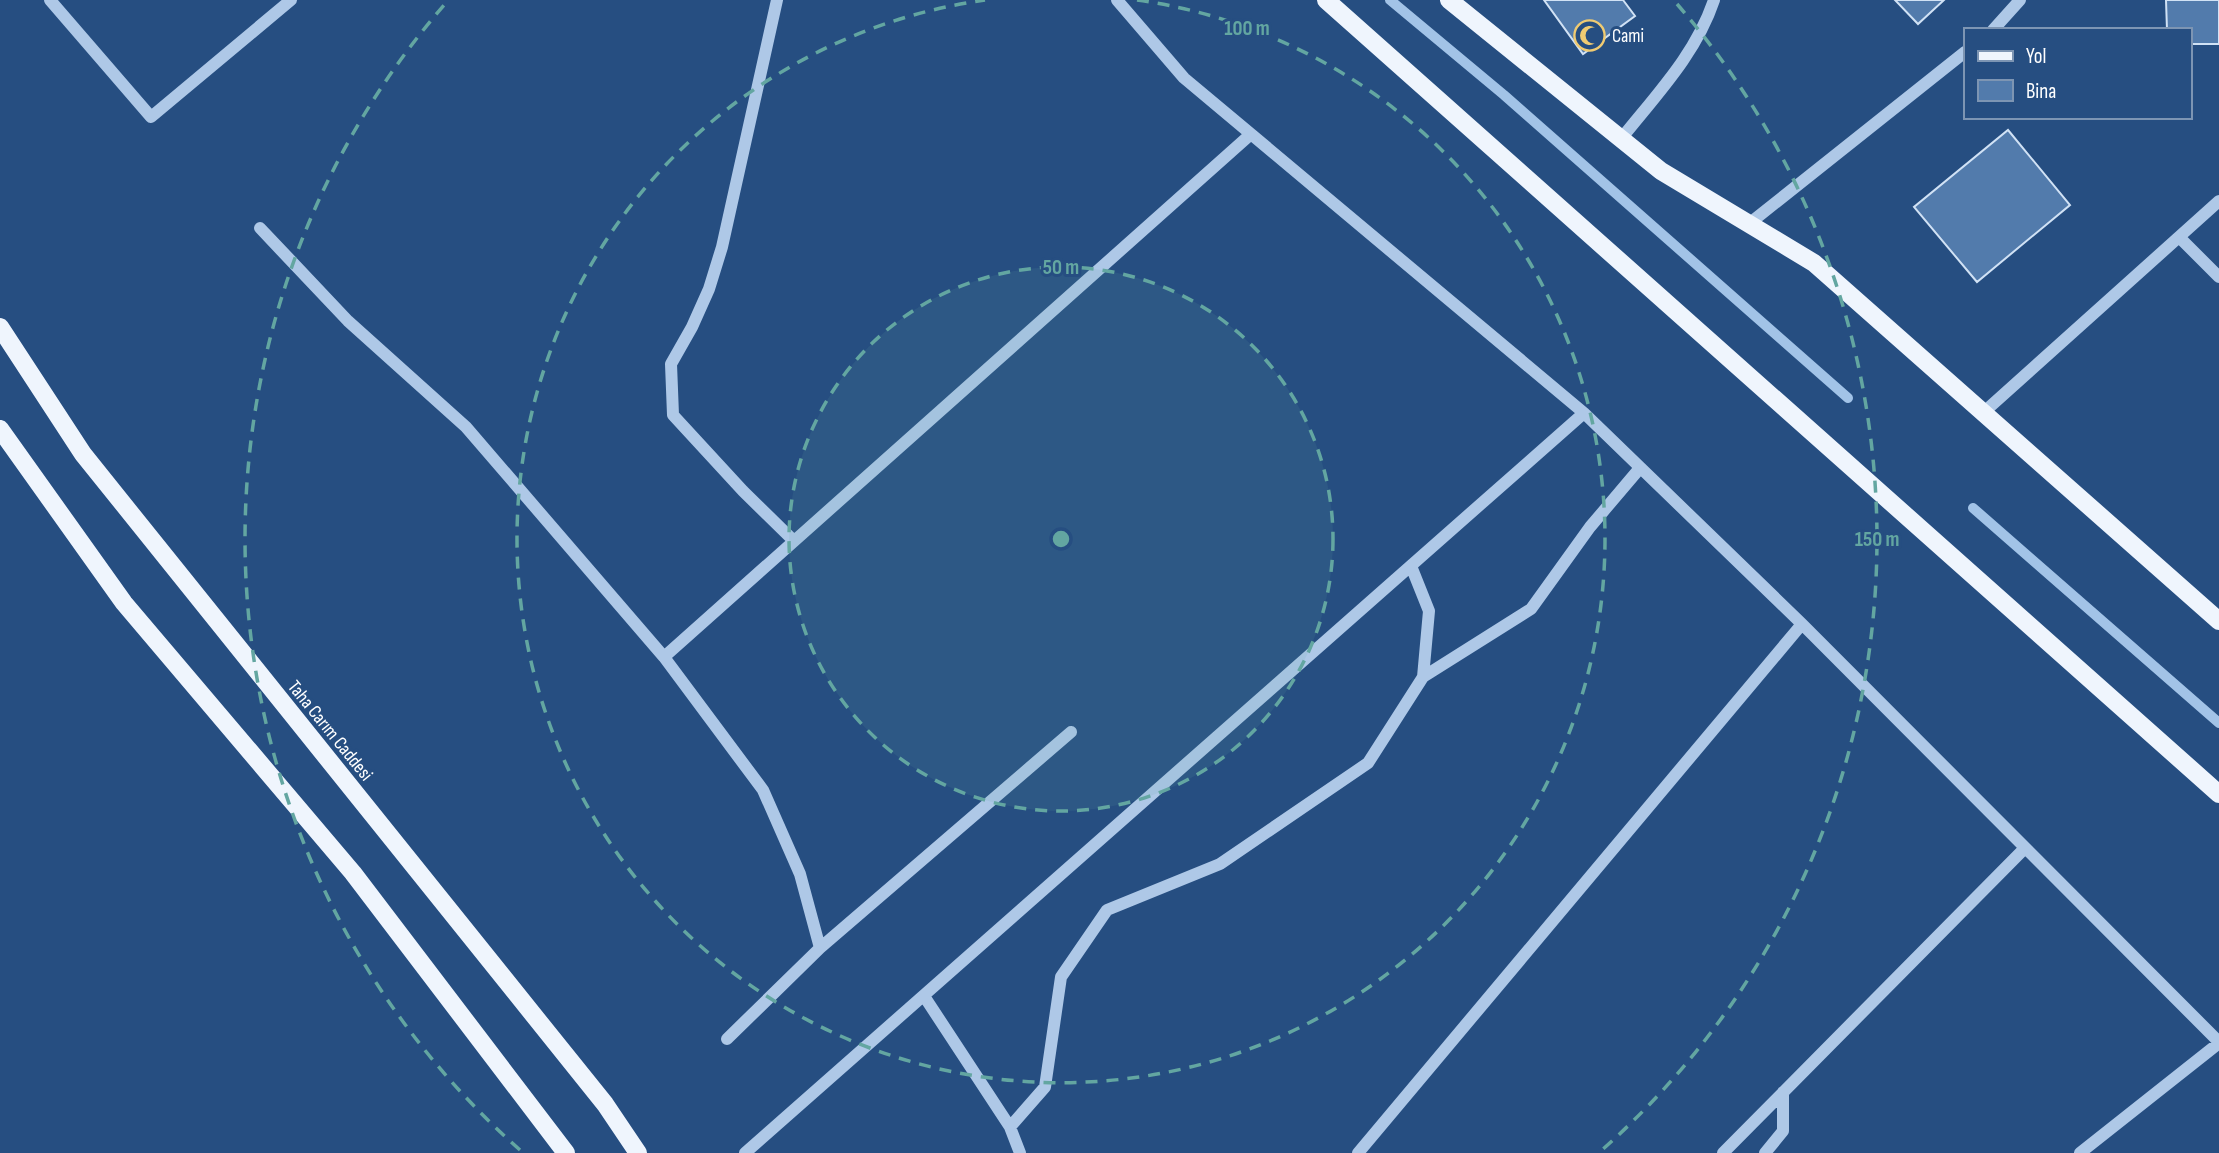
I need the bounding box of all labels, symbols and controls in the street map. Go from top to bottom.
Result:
text: 100 m [1224,16,1270,41]
mosque icon: Cami [1572,18,1606,52]
place label: Cami [1612,25,1644,48]
legend [1964,28,2191,119]
text: Yol [2026,44,2046,69]
text: Bina [2026,79,2056,104]
text: 50 m [1043,255,1079,280]
centre of rings [1049,527,1073,551]
text: 150 m [1855,527,1899,552]
street label: Taha Carım Caddesi [282,676,377,786]

